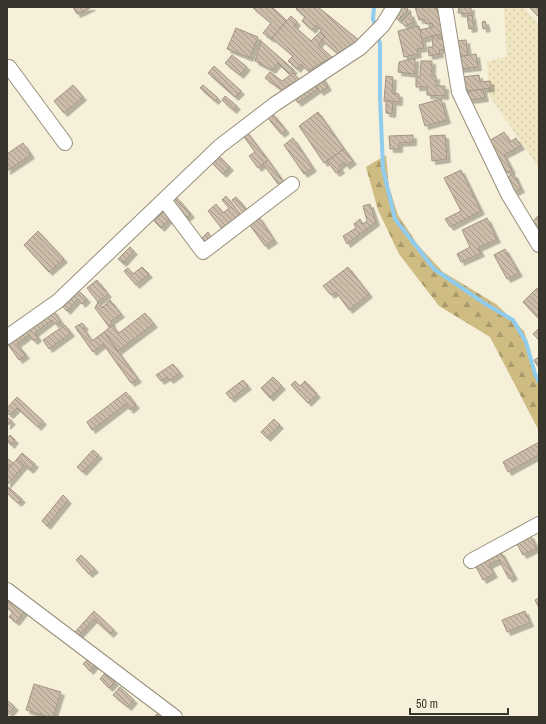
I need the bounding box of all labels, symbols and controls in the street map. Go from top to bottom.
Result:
scale bar [410,690,508,716]
text: 50 m [416,696,438,712]

